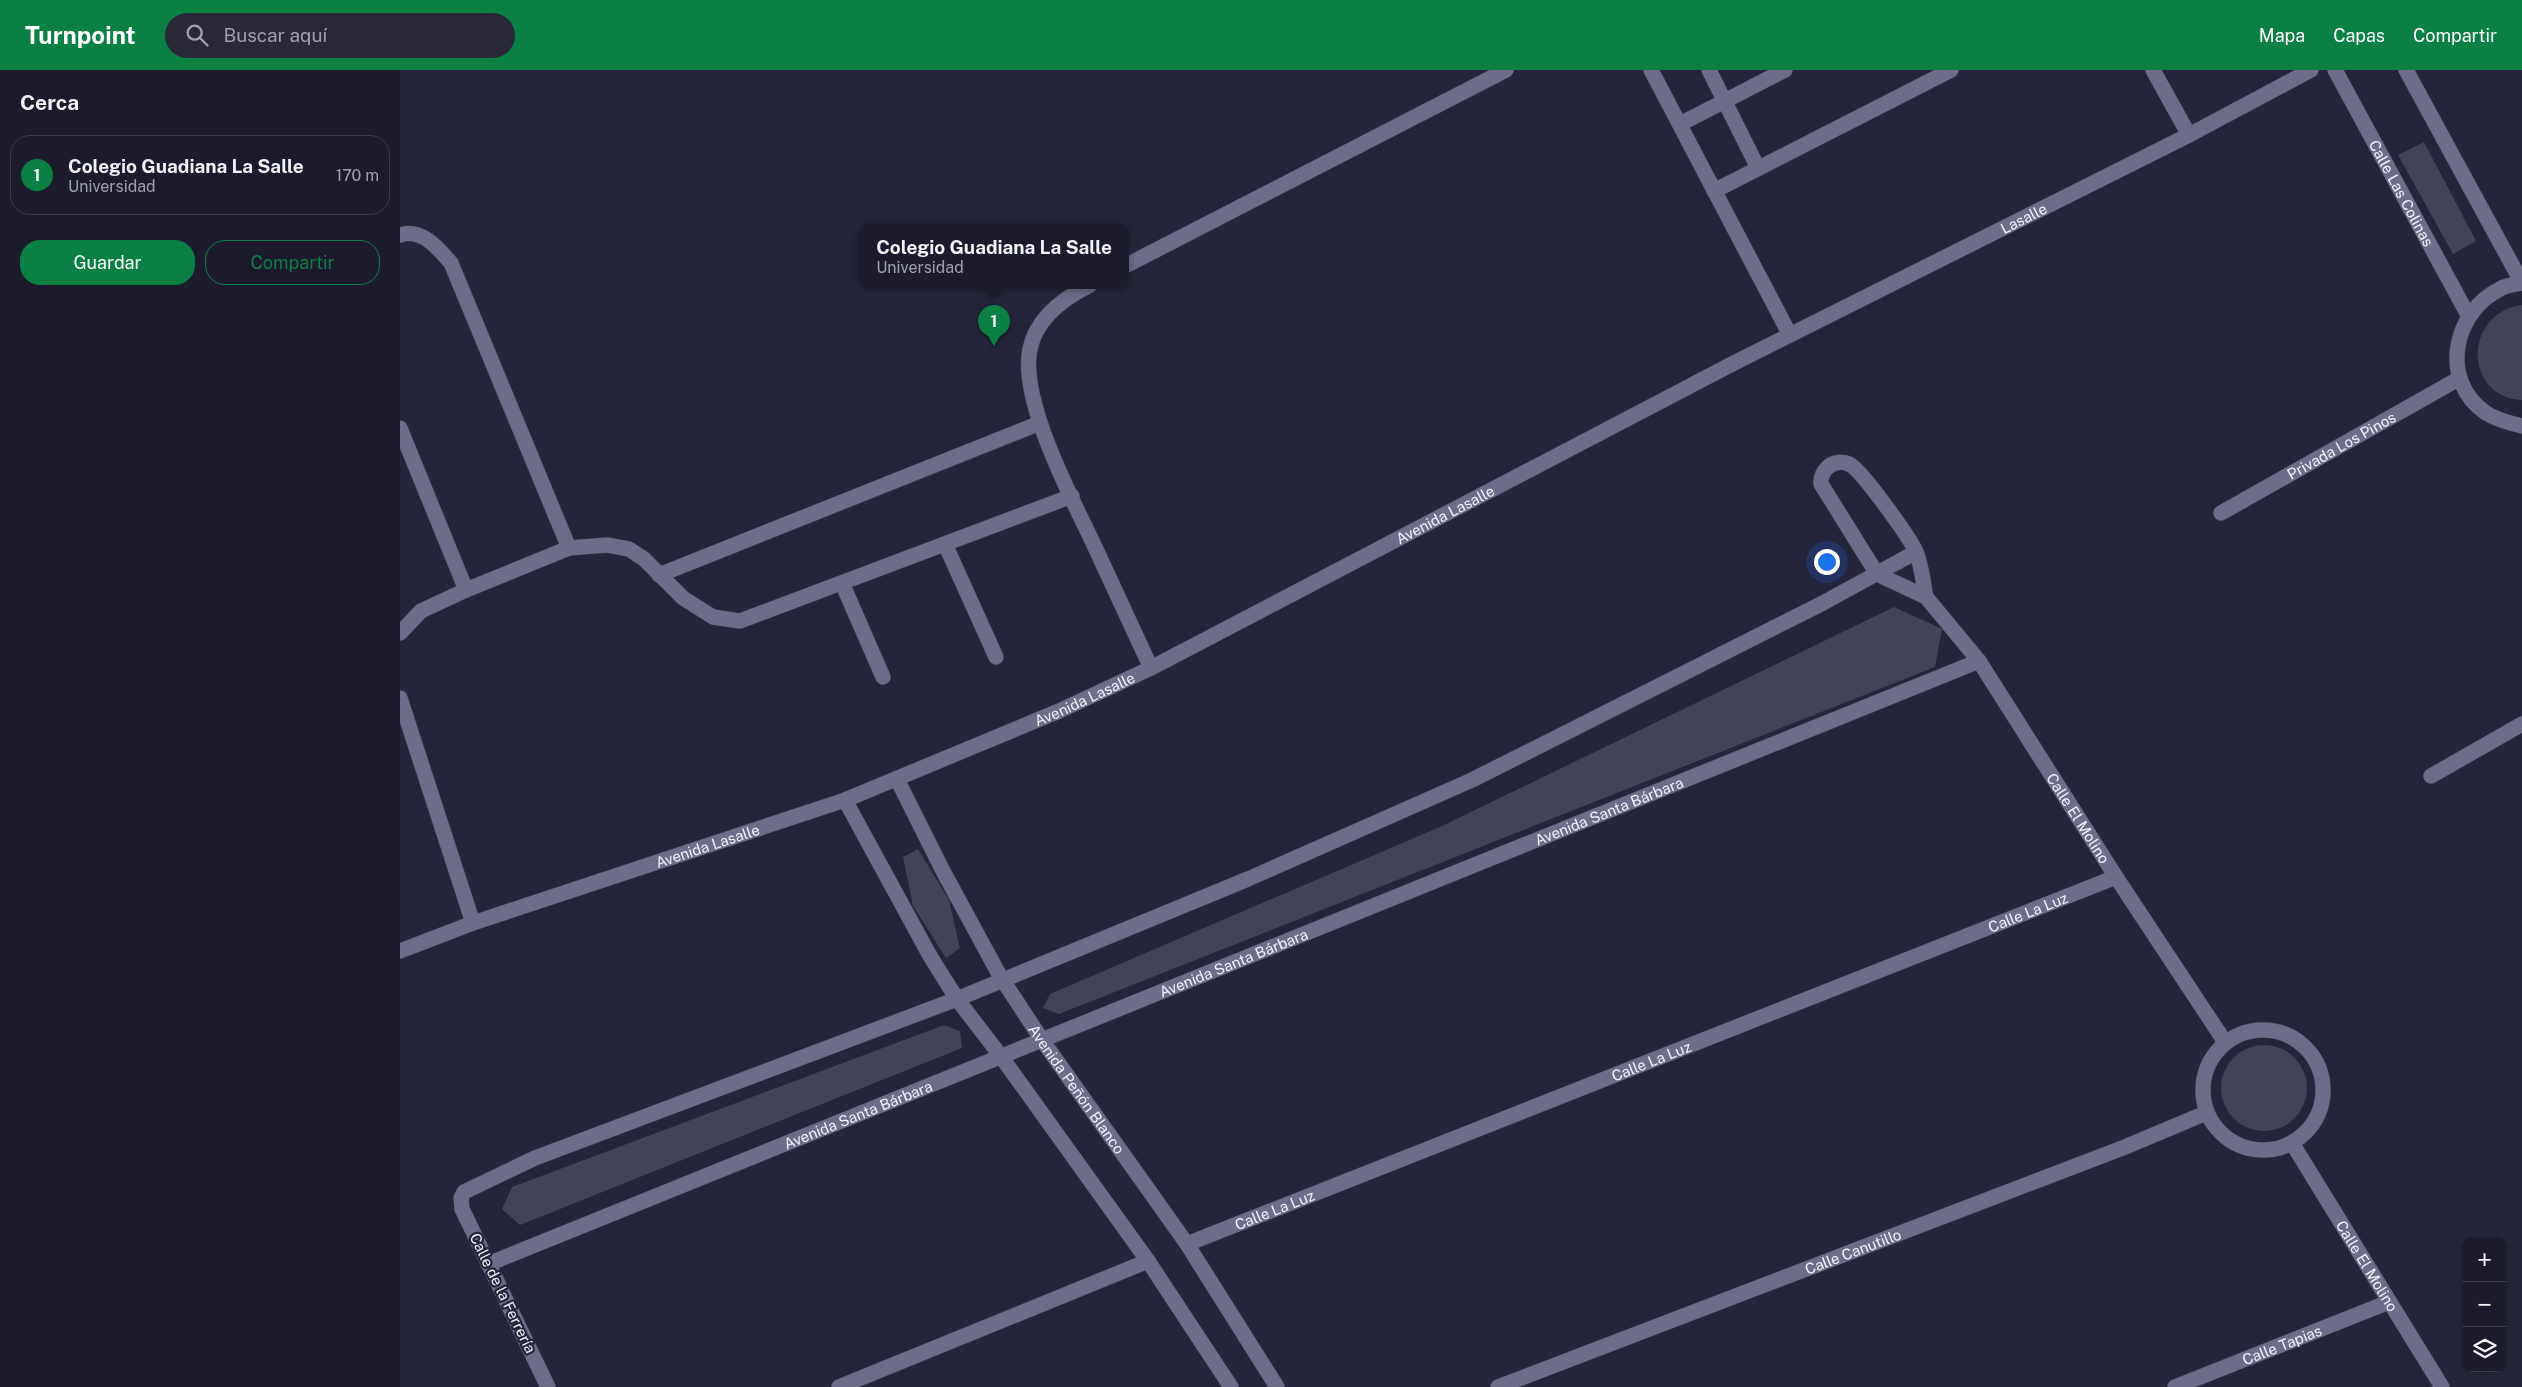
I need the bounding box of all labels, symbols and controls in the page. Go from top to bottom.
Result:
search box [165,13,515,58]
text: Turnpoint [25,21,135,49]
icon: search [183,21,211,49]
text: Buscar aquí [223,24,327,46]
text: Mapa [2259,25,2305,46]
text: Capas [2333,25,2385,46]
text: Compartir [2413,25,2497,46]
text: Cerca [20,90,79,115]
street label: Calle Las Colinas [2366,137,2438,249]
text: Colegio Guadiana La Salle [68,155,304,177]
text: 1 [34,166,40,185]
text: 170 m [336,166,379,185]
text: Universidad [68,177,156,196]
street label: Lasalle [1997,199,2049,237]
popup [859,224,1129,289]
text: Colegio Guadiana La Salle [876,236,1112,258]
button: Guardar [20,240,195,285]
button: Compartir [205,240,380,285]
text: Universidad [876,258,964,277]
pin: 1 [978,305,1010,346]
street label: Privada Los Pinos [2284,408,2398,482]
street label: Avenida Lasalle [1393,482,1497,547]
your location [1814,549,1840,575]
street label: Avenida Lasalle [1032,668,1137,729]
street label: Calle El Molino [2044,770,2114,866]
street label: Avenida Santa Bárbara [1532,773,1686,848]
street label: Avenida Lasalle [653,820,762,871]
street label: Calle La Luz [1986,888,2070,935]
street label: Avenida Santa Bárbara [1157,925,1310,1000]
street label: Avenida Peñón Blanco [1026,1021,1128,1157]
street label: Calle La Luz [1609,1037,1693,1084]
street label: Avenida Santa Bárbara [781,1077,935,1152]
street label: Calle La Luz [1232,1186,1317,1233]
street label: Calle El Molino [2333,1217,2402,1314]
street label: Calle Canutillo [1802,1225,1903,1277]
street label: Calle de la Ferrería [467,1230,539,1356]
map controls [2462,1237,2507,1372]
button: + [2462,1237,2507,1282]
button: − [2462,1282,2507,1327]
street label: Calle Tapias [2240,1321,2324,1368]
button: layers [2462,1327,2507,1372]

